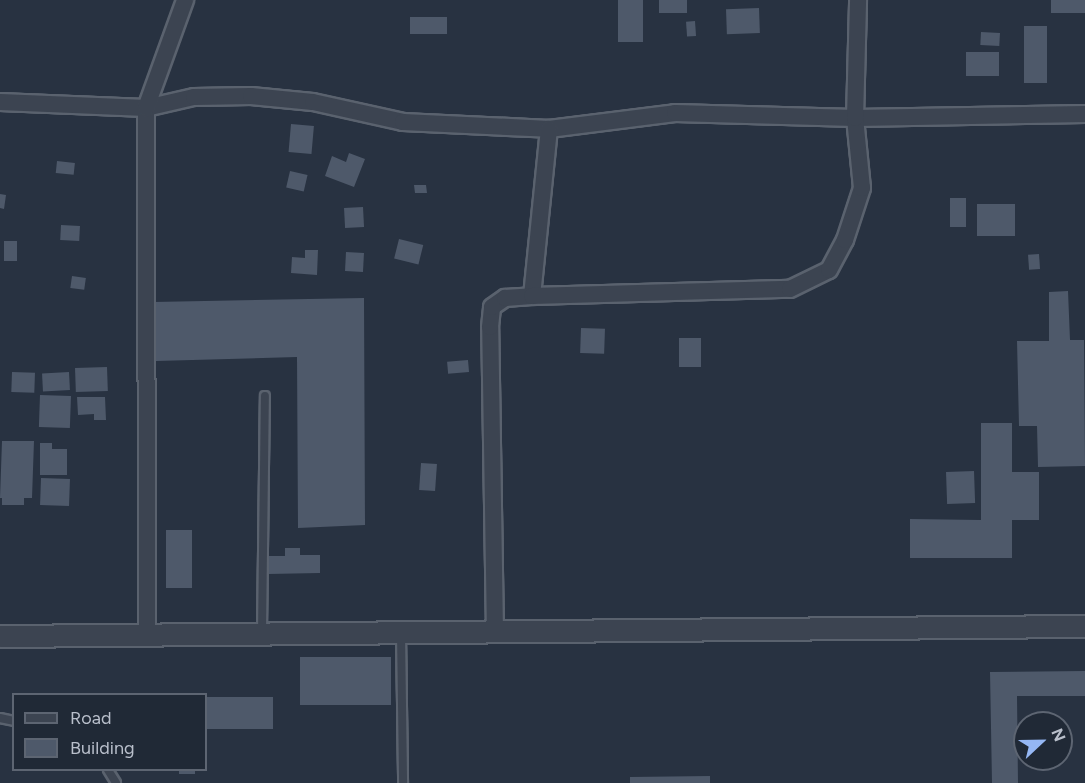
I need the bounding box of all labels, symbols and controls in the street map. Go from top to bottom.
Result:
legend [12,693,207,771]
text: Road [70,707,111,729]
north arrow [1013,711,1073,771]
text: N [1047,726,1069,744]
text: Building [70,737,135,759]

